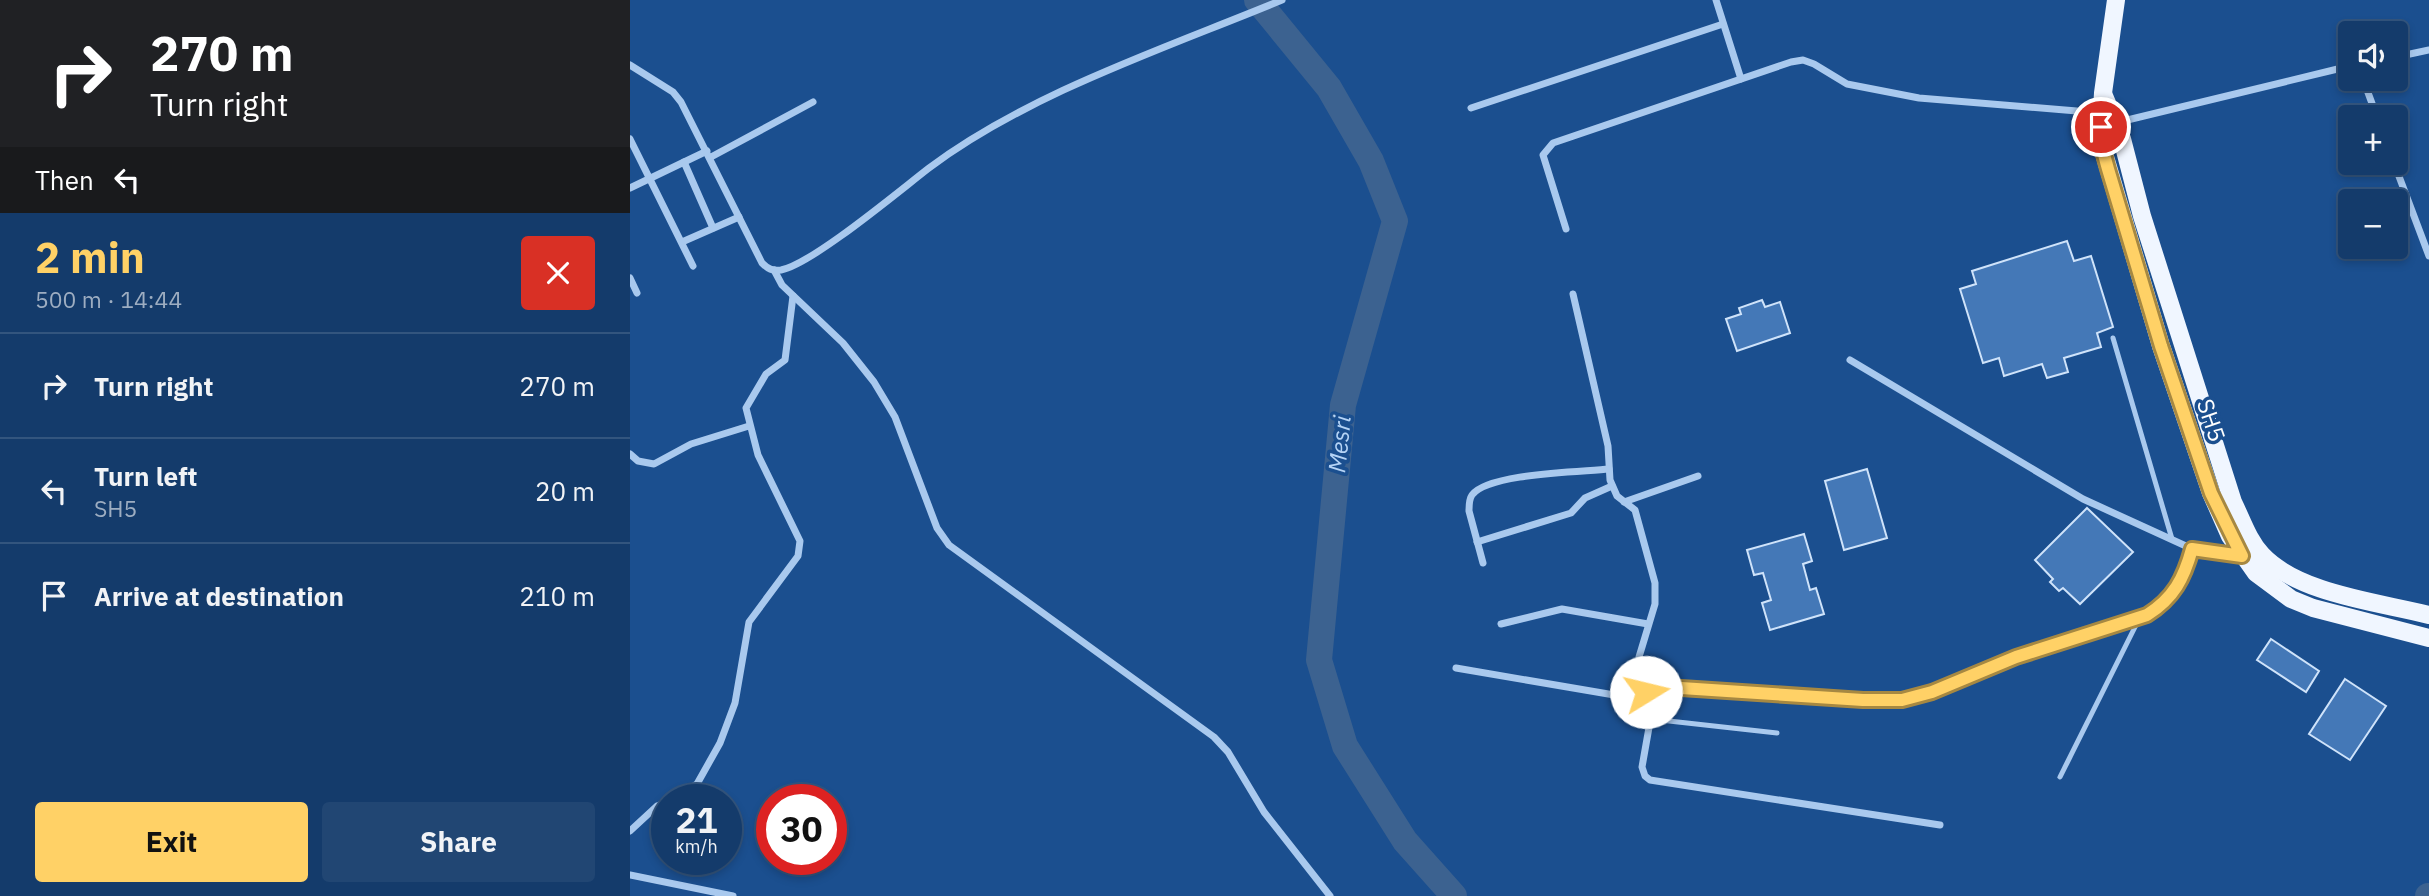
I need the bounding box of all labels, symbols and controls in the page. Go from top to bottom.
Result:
text: 270 m [150,21,294,84]
map controls [2338,21,2408,259]
button: sound [2338,21,2408,91]
icon: right [35,28,126,119]
text: Turn right [150,83,288,125]
pin [2071,97,2131,157]
button: + [2338,105,2408,175]
icon: arrive [2082,108,2120,146]
icon: left [108,161,146,199]
text: Then [35,163,94,197]
button: − [2338,189,2408,259]
text: 2 min [35,230,145,285]
button: close [521,236,595,310]
text: 500 m · 14:44 [35,284,182,314]
icon: right [35,367,73,405]
text: Turn right [94,369,213,403]
text: 270 m [519,369,595,403]
street label: SH5 [2191,395,2233,445]
water label: Mesri [1320,413,1358,474]
text: Turn left [94,459,197,493]
icon: left [35,472,73,510]
text: 20 m [535,474,595,508]
text: SH5 [94,493,137,523]
icon: arrive [35,577,73,615]
text: Arrive at destination [94,579,344,613]
text: 210 m [519,579,595,613]
position arrow [1609,655,1683,729]
speed limit sign: 30 [756,784,847,875]
text: 21 [675,797,718,843]
button: Exit [35,802,308,882]
button: Share [322,802,595,882]
text: km/h [675,835,718,858]

